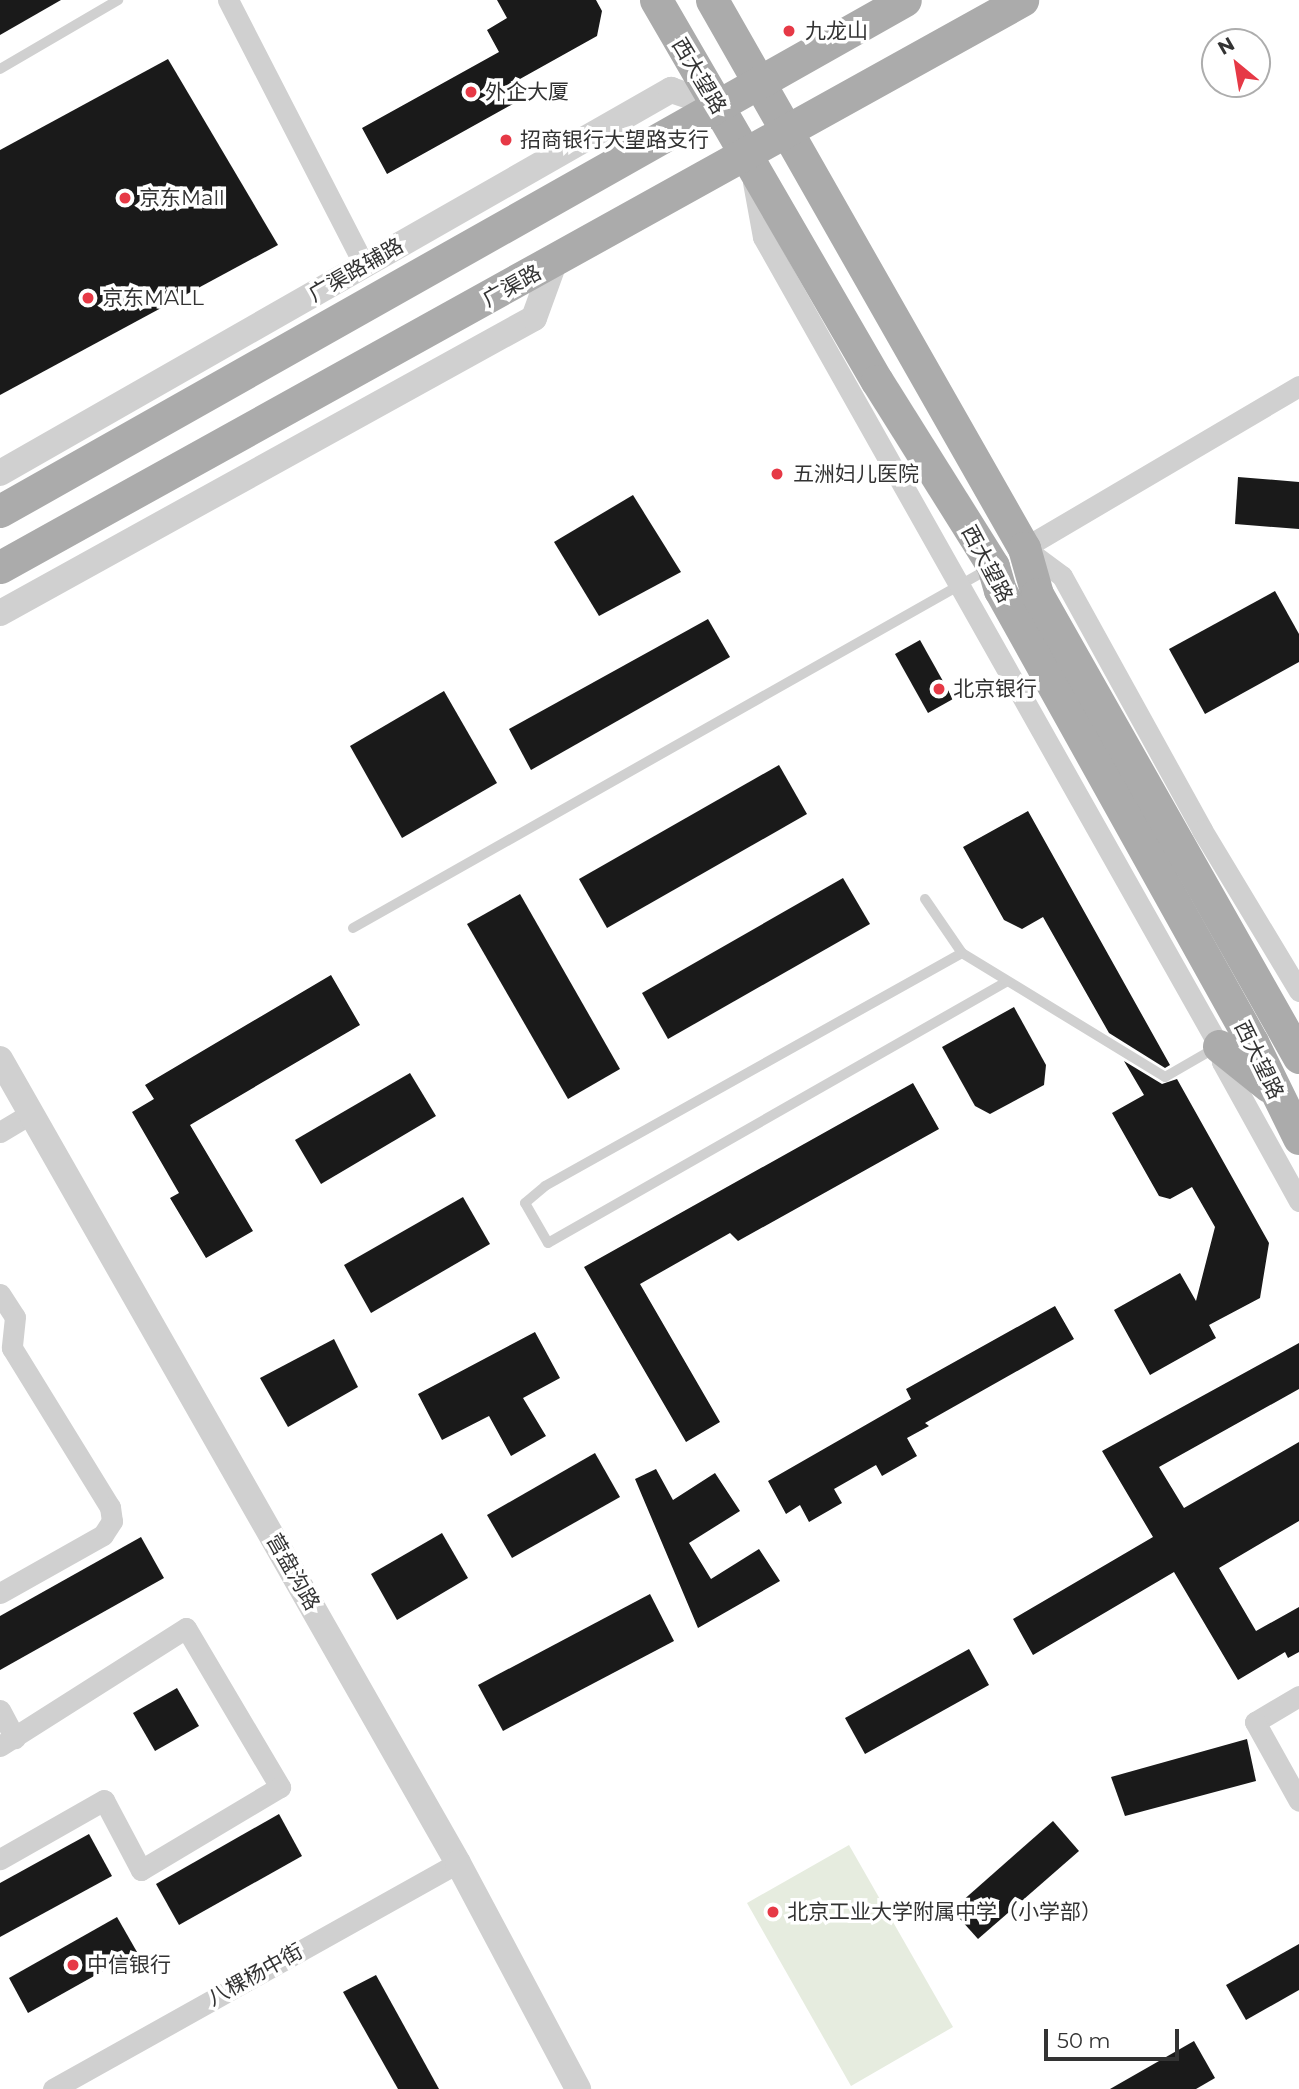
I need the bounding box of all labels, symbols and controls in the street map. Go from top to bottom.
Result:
place label: 九龙山 [805,18,868,44]
marker: 九龙山 [779,21,799,41]
north arrow [1201,28,1271,98]
text: N [1214,32,1239,60]
street label: 西大望路 [667,34,731,118]
place label: 外企大厦 [485,79,569,105]
marker: 外企大厦 [463,84,479,100]
place label: 招商银行大望路支行 [520,127,709,153]
marker: 招商银行大望路支行 [498,132,514,148]
place label: 京东Mall [139,185,225,211]
marker: 京东Mall [117,190,133,206]
street label: 广渠路辅路 [304,233,408,307]
street label: 广渠路 [478,260,546,312]
place label: 京东MALL [102,285,204,311]
marker: 京东MALL [80,290,96,306]
place label: 五洲妇儿医院 [793,461,919,487]
marker: 五洲妇儿医院 [767,464,787,484]
street label: 西大望路 [956,521,1018,607]
place label: 北京银行 [953,676,1037,702]
marker: 北京银行 [931,681,947,697]
street label: 西大望路 [1229,1017,1289,1103]
street label: 营盘沟路 [261,1529,325,1615]
place label: 北京工业大学附属中学（小学部） [787,1899,1102,1925]
marker: 北京工业大学附属中学（小学部） [765,1904,781,1920]
street label: 八棵杨中街 [203,1939,307,2011]
place label: 中信银行 [87,1952,171,1978]
marker: 中信银行 [65,1957,81,1973]
scale bar [1047,2016,1182,2060]
text: 50 m [1057,2028,1111,2053]

